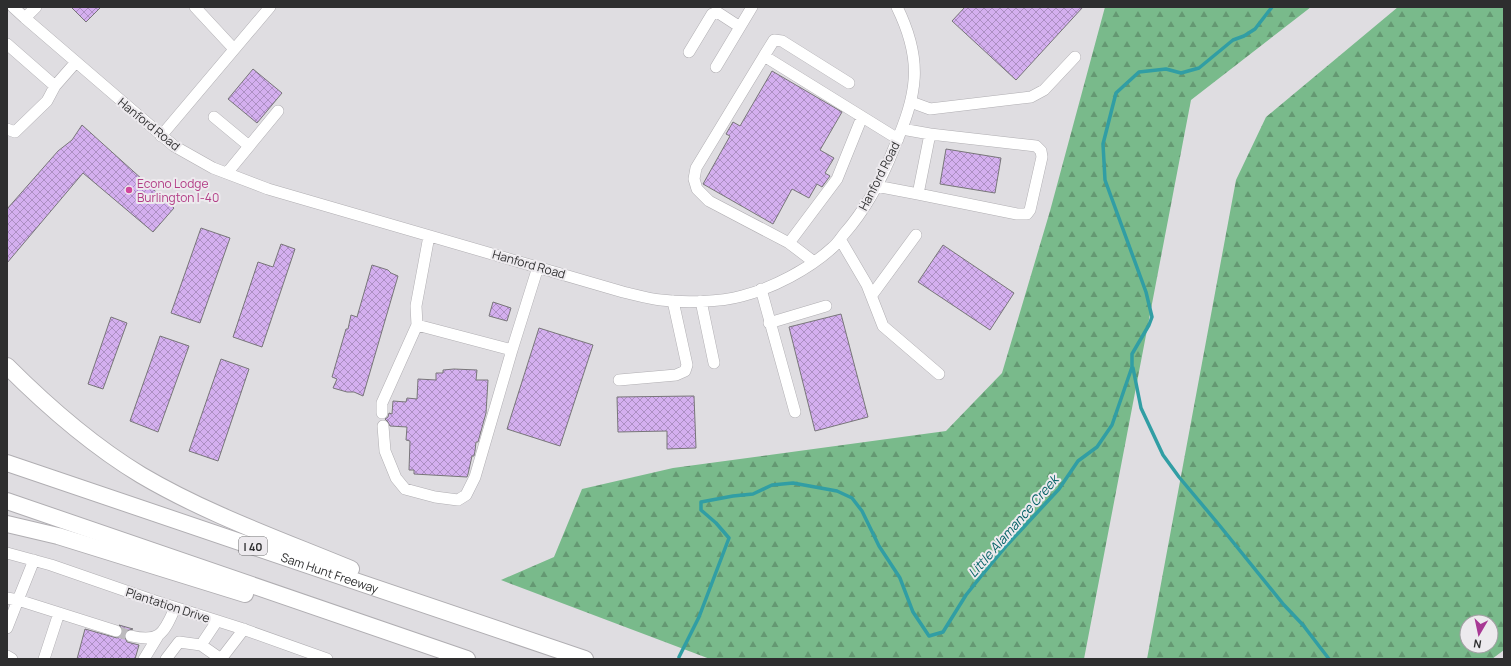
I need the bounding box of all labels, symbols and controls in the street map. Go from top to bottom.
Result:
street label: Hanford Road [114,94,184,154]
street label: Hanford Road [854,139,904,213]
place label: Econo Lodge Burlington I-40 [137,175,219,206]
marker: Econo Lodge Burlington I-40 [124,185,134,195]
street label: Hanford Road [490,245,568,283]
water label: Little Alamance Creek [964,469,1064,581]
road number: I 40 [239,537,267,555]
street label: Sam Hunt Freeway [279,548,382,597]
street label: Plantation Drive [124,583,212,627]
north arrow [1459,614,1499,654]
text: N [1472,636,1482,652]

